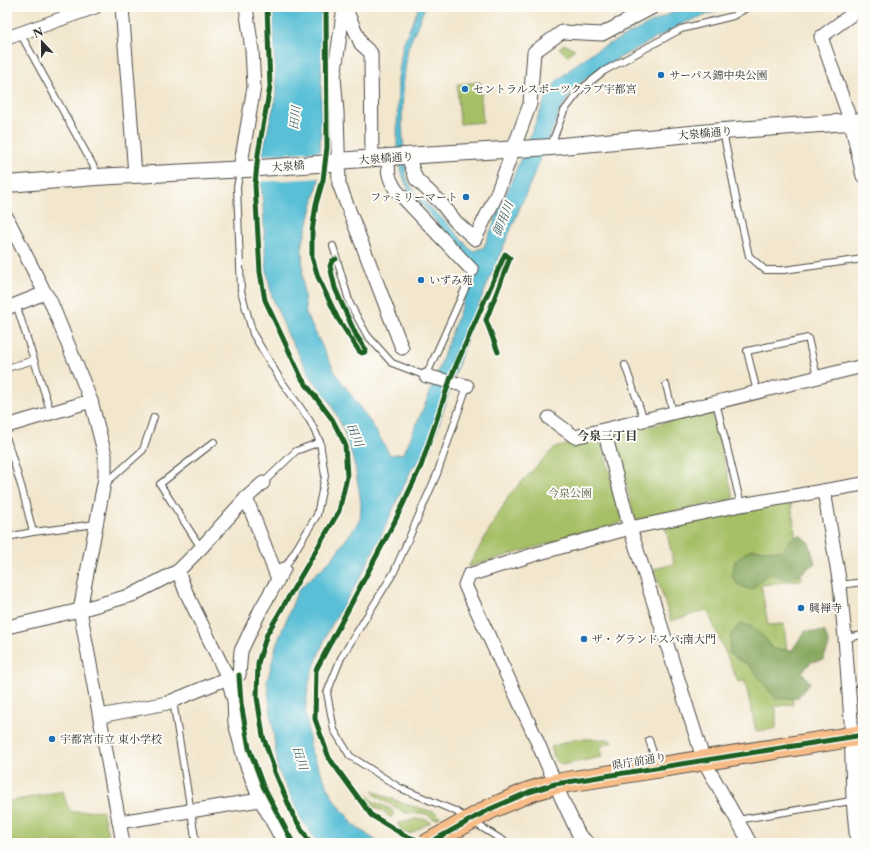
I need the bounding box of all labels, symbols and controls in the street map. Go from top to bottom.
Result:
north arrow [22,22,62,62]
text: N [31,24,46,41]
place label: サーパス錦中央公園 [669,68,767,82]
marker: サーパス錦中央公園 [656,70,666,80]
place label: セントラルスポーツクラブ宇都宮 [473,82,637,96]
marker: セントラルスポーツクラブ宇都宮 [460,84,470,94]
water label: 田川 [286,103,303,131]
street label: 大泉橋通り [677,124,733,142]
street label: 大泉橋通り [358,149,414,167]
street label: 大泉橋 [271,158,305,174]
place label: ファミリーマート [370,190,458,204]
marker: ファミリーマート [461,192,471,202]
water label: 御用川 [489,197,517,238]
place label: いずみ苑 [429,273,473,287]
marker: いずみ苑 [416,275,426,285]
water label: 田川 [344,421,368,451]
district label: 今泉三丁目 [577,428,637,443]
park label: 今泉公園 [548,486,592,500]
place label: 興禅寺 [809,601,842,615]
marker: 興禅寺 [796,603,806,613]
place label: ザ・グランドスパ;南大門 [592,632,716,646]
marker: ザ・グランドスパ;南大門 [579,634,589,644]
place label: 宇都宮市立 東小学校 [60,732,162,746]
marker: 宇都宮市立 東小学校 [47,734,57,744]
water label: 田川 [290,744,312,773]
street label: 県庁前通り [611,750,667,772]

